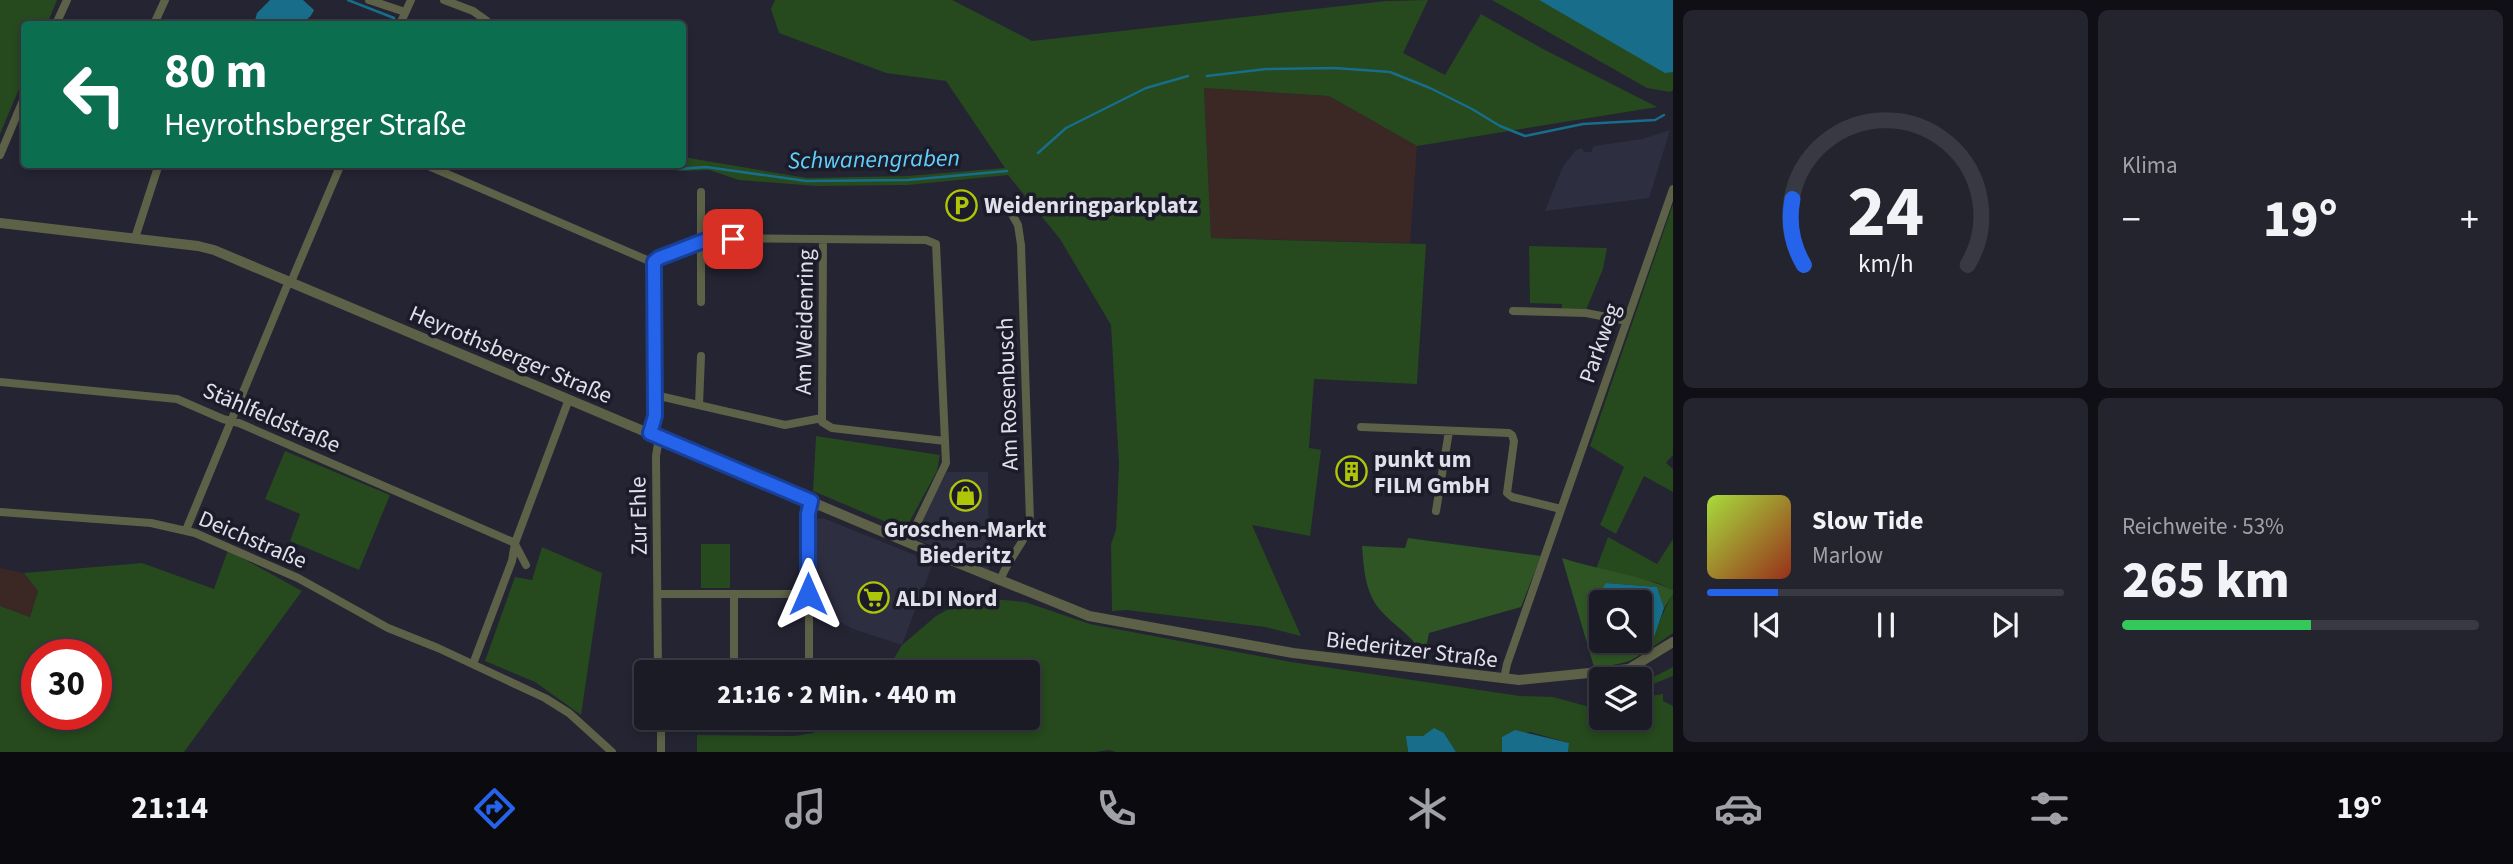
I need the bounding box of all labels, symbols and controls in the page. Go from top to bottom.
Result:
text: 80 m [164,37,268,107]
icon: left [49,49,140,140]
text: Heyrothsberger Straße [164,102,466,148]
water label: Schwanengraben [788,141,960,178]
text: Klima [2122,149,2178,182]
text: 24 [1847,160,1924,264]
text: 19° [2263,183,2338,257]
parking icon: Weidenringparkplatz [944,188,978,222]
place label: Weidenringparkplatz [984,189,1198,222]
text: − [2122,193,2141,247]
text: + [2460,193,2479,247]
pin [703,209,763,269]
icon: arrive [714,220,752,258]
text: km/h [1858,246,1913,282]
street label: Am Weidenring [787,248,822,395]
street label: Heyrothsberger Straße [404,297,617,412]
street label: Parkweg [1570,299,1629,387]
street label: Am Rosenbusch [988,317,1027,471]
street label: Stählfeldstraße [198,374,346,461]
place label: punkt um FILM GmbH [1374,443,1490,502]
building icon: punkt um FILM GmbH [1334,455,1368,489]
street label: Zur Ehle [621,476,656,556]
shop icon: Groschen-Markt Biederitz [948,478,982,512]
street label: Deichstraße [193,502,312,577]
text: Slow Tide [1812,502,1923,539]
text: Reichweite · 53% [2122,510,2284,543]
place label: Groschen-Markt Biederitz [884,513,1046,572]
text: Marlow [1812,539,1883,572]
text: 265 km [2122,544,2290,618]
position arrow [771,557,845,631]
supermarket icon: ALDI Nord [856,581,890,615]
place label: ALDI Nord [895,582,997,615]
map controls [1589,590,1652,730]
button: search [1589,590,1652,653]
icon: previous [1748,606,1786,644]
icon: pause [1867,606,1905,644]
icon: next [1986,606,2024,644]
street label: Biederitzer Straße [1324,623,1500,676]
speed limit sign: 30 [21,639,112,730]
button: layers [1589,667,1652,730]
text: 21:16 · 2 Min. · 440 m [717,676,957,713]
icon: directions [470,784,519,833]
icon: music [781,784,830,833]
icon: phone [1092,784,1141,833]
icon: climate [1403,784,1452,833]
icon: car [1714,784,1763,833]
icon: filters [2025,784,2074,833]
text: 21:14 [131,785,208,831]
text: 19° [2336,785,2382,831]

